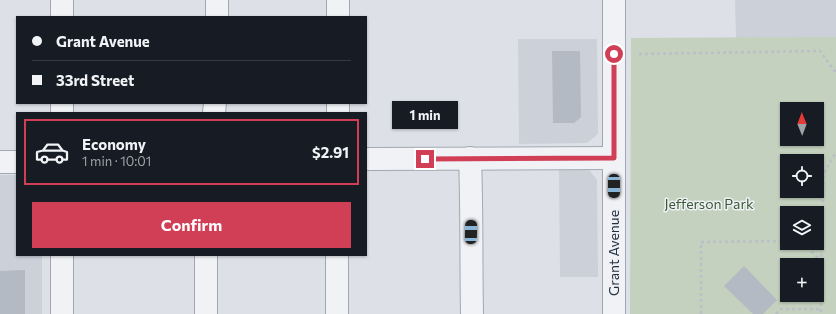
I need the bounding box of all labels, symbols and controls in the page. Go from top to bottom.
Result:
text: Grant Avenue [56,32,150,50]
route start [605,45,623,63]
text: 33rd Street [56,71,134,89]
callout: 1 min [392,101,458,129]
north arrow [780,102,824,146]
map controls [780,102,824,302]
text: 1 min [410,107,440,123]
icon: car [34,134,70,170]
text: Economy [82,135,146,153]
text: $2.91 [312,143,349,161]
route end [416,150,434,168]
text: 1 min · 10:01 [82,153,151,169]
button: locate [780,154,824,198]
car [608,174,620,198]
park label: Jefferson Park [664,195,754,212]
button: Confirm [32,202,351,248]
button: layers [780,206,824,250]
street label: Grant Avenue [605,210,622,296]
car [465,220,477,244]
button: + [780,258,824,302]

